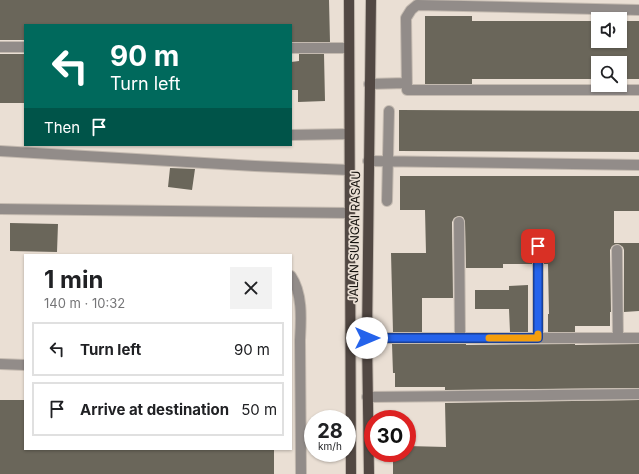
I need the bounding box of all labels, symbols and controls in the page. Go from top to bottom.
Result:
map controls [591,12,627,92]
button: sound [591,12,627,48]
text: 90 m [110,39,179,73]
icon: left [44,40,96,92]
button: search [591,56,627,92]
text: Turn left [110,73,180,94]
icon: arrive [88,116,110,138]
text: Then [44,118,80,137]
street label: JALAN SUNGAI RASAU [346,171,363,303]
pin [521,229,555,263]
icon: arrive [527,235,549,257]
text: 1 min [44,265,103,294]
button: close [230,267,272,309]
text: 140 m · 10:32 [44,295,125,311]
position arrow [346,317,388,359]
icon: left [46,338,68,360]
text: Turn left [80,340,141,359]
text: 90 m [234,340,270,359]
icon: arrive [46,398,68,420]
text: Arrive at destination [80,400,229,419]
text: 50 m [241,400,277,419]
speed limit sign: 30 [364,410,416,462]
text: 28 [317,419,343,443]
text: km/h [318,440,342,452]

